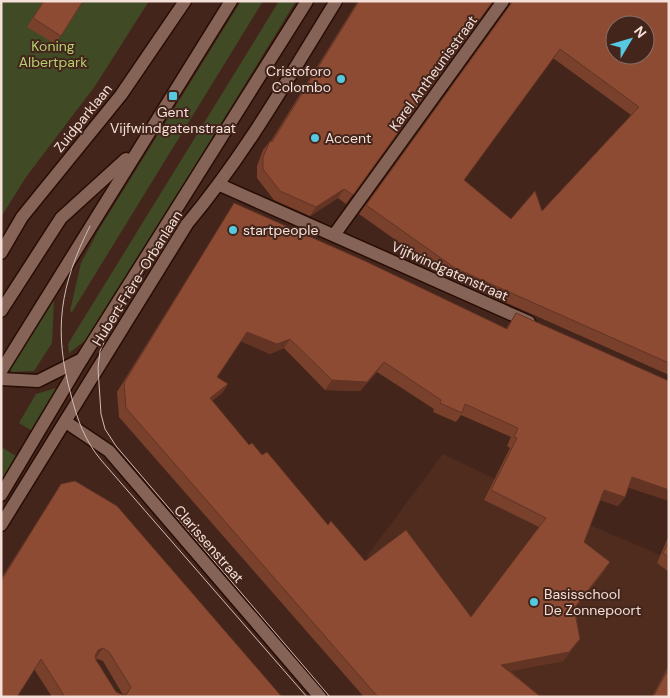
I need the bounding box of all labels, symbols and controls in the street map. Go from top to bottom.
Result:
street label: Karel Antheunisstraat [385,12,481,134]
north arrow [605,15,655,65]
text: N [630,22,650,42]
park label: Koning Albertpark [19,37,87,71]
place label: Cristoforo Colombo [266,62,331,96]
marker: Cristoforo Colombo [335,73,347,85]
street label: Zuidparklaan [50,80,116,156]
marker: Gent Vijfwindgatenstraat [167,90,179,102]
place label: Gent Vijfwindgatenstraat [110,103,236,137]
place label: Accent [325,129,371,147]
marker: Accent [309,132,321,144]
street label: Hubert Frère-Orbanlaan [88,207,186,349]
place label: startpeople [243,221,318,239]
marker: startpeople [227,224,239,236]
street label: Vijfwindgatenstraat [389,237,511,305]
street label: Clarissenstraat [170,501,248,587]
place label: Basisschool De Zonnepoort [544,585,641,619]
marker: Basisschool De Zonnepoort [528,596,540,608]

